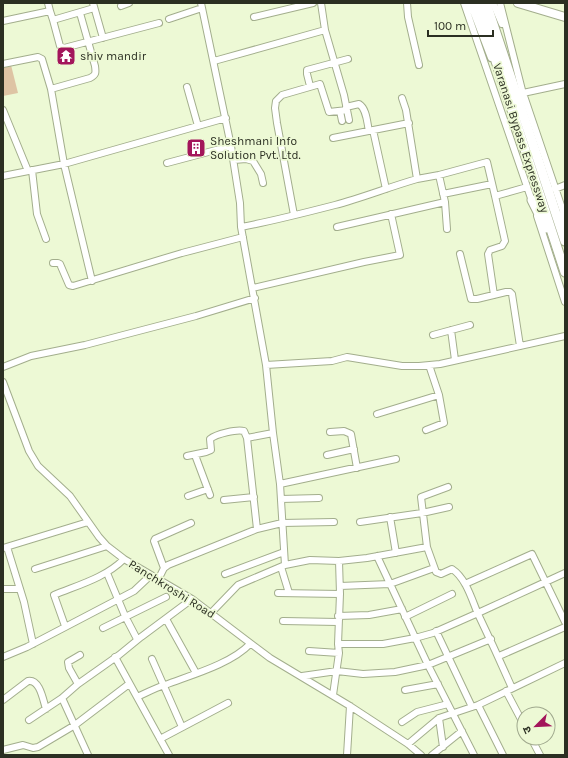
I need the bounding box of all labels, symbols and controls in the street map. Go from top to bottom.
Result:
scale bar [428,12,493,38]
text: 100 m [434,19,466,33]
temple icon: shiv mandir [55,45,77,67]
place label: shiv mandir [80,49,147,63]
street label: Varanasi Bypass Expressway [490,61,552,215]
place label: Sheshmani Info Solution Pvt. Ltd. [210,134,301,162]
building icon: Sheshmani Info Solution Pvt. Ltd. [185,137,207,159]
street label: Panchkroshi Road [126,557,218,621]
north arrow [516,706,556,746]
text: उ [520,724,535,735]

